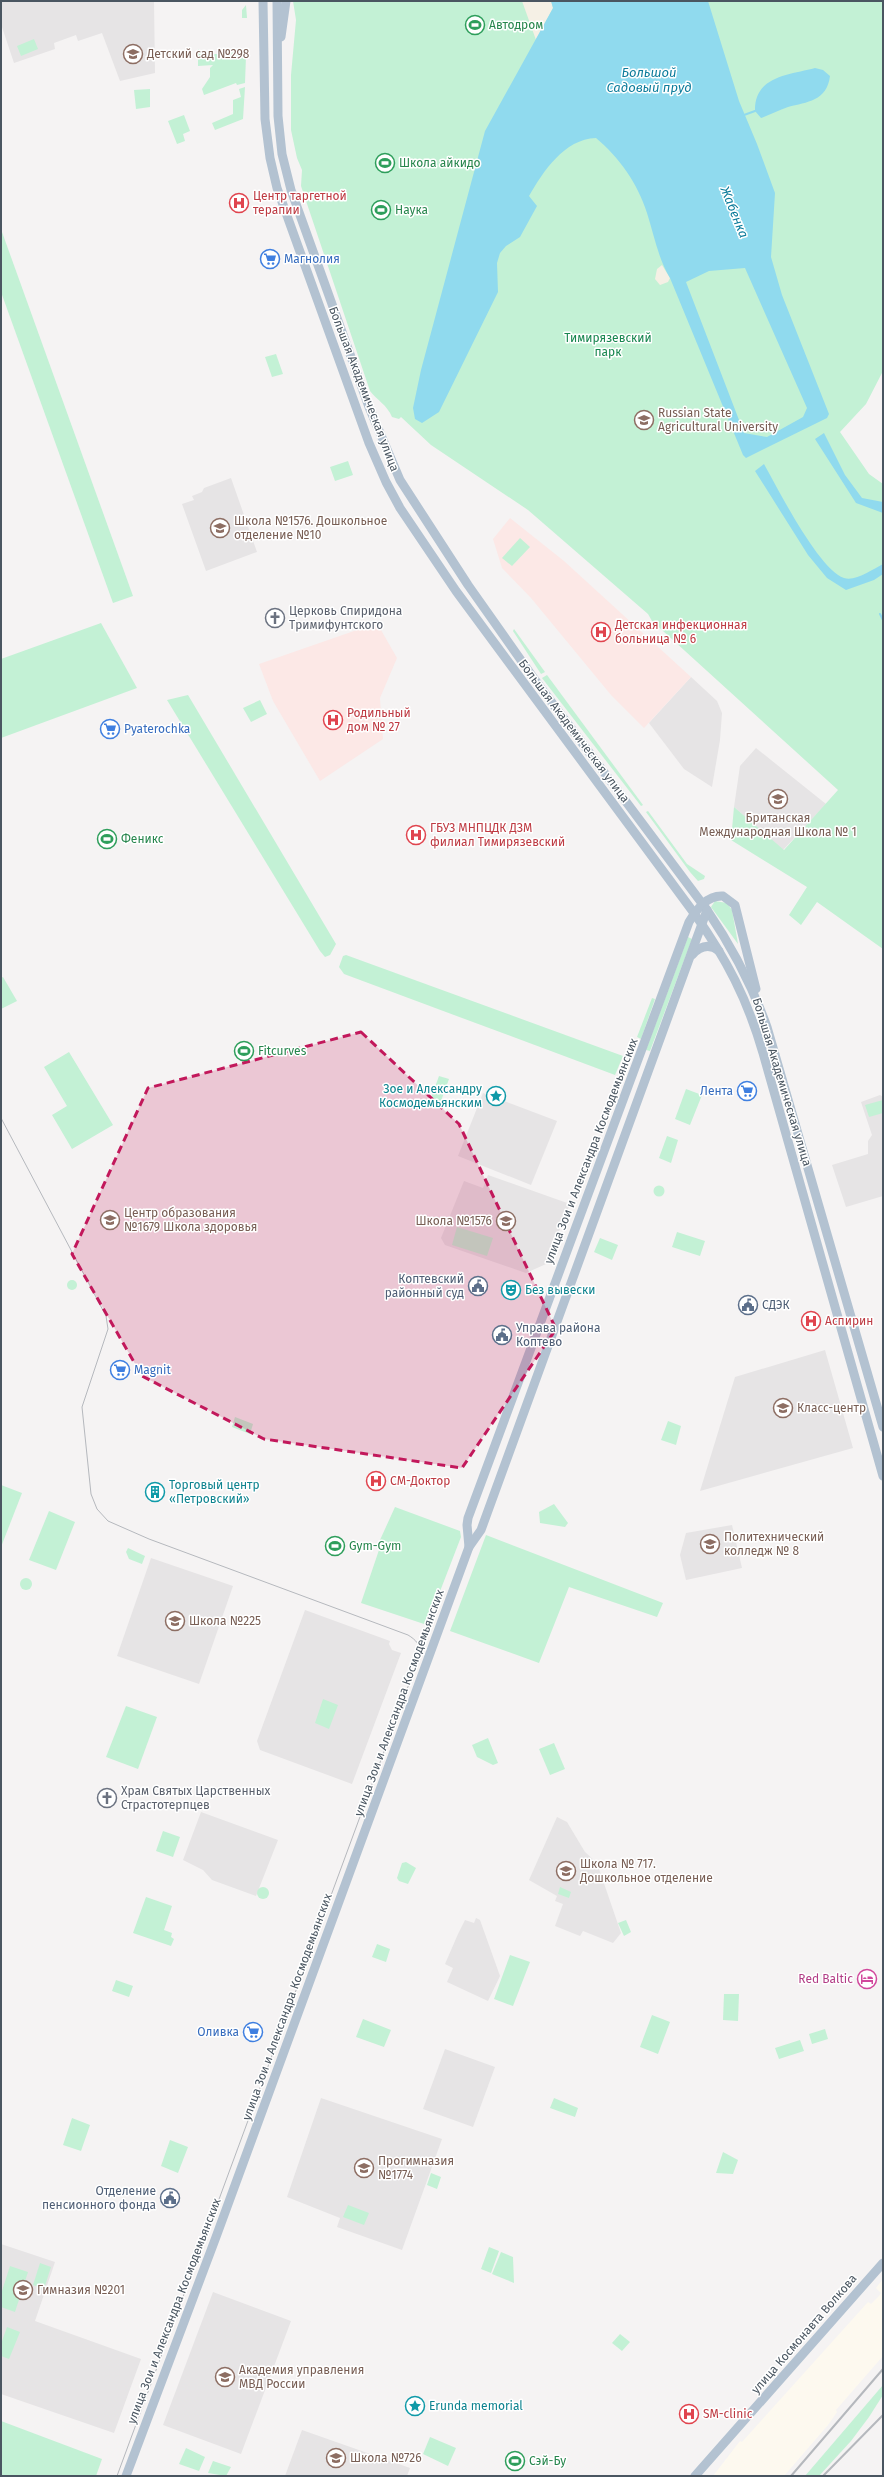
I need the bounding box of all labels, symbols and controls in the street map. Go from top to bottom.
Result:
sports icon: Автодром [464,14,486,36]
place label: Автодром [489,18,543,32]
school or university icon: Детский сад №298 [122,43,144,65]
place label: Детский сад №298 [146,47,250,61]
water label: Большой Садовый пруд [606,65,692,95]
sports icon: Школа айкидо [374,152,396,174]
place label: Школа айкидо [399,156,481,170]
water label: Жабенка [717,183,752,240]
place label: Центр таргетной терапии [253,189,347,217]
hospital icon: Центр таргетной терапии [228,192,250,214]
sports icon: Наука [370,199,392,221]
place label: Наука [395,203,428,217]
supermarket icon: Магнолия [259,248,281,270]
place label: Магнолия [284,252,340,266]
street label: Большая Академическая улица [326,305,402,473]
park label: Тимирязевский парк [564,331,652,359]
place label: Russian State Agricultural University [658,406,778,434]
school or university icon: Russian State Agricultural University [633,409,655,431]
place label: Школа №1576. Дошкольное отделение №10 [234,514,387,542]
school or university icon: Школа №1576. Дошкольное отделение №10 [209,517,231,539]
place label: Церковь Спиридона Тримифунтского [289,604,402,632]
church icon: Церковь Спиридона Тримифунтского [264,607,286,629]
place label: Детская инфекционная больница № 6 [614,618,747,646]
hospital icon: Детская инфекционная больница № 6 [590,621,612,643]
street label: Большая Академическая улица [516,657,632,805]
place label: Родильный дом № 27 [347,706,411,734]
hospital icon: Родильный дом № 27 [322,709,344,731]
supermarket icon: Pyaterochka [99,718,121,740]
place label: Pyaterochka [124,722,190,736]
school or university icon: Британская Международная Школа № 1 [767,788,789,810]
place label: Британская Международная Школа № 1 [699,811,857,839]
place label: ГБУЗ МНПЦДК ДЗМ филиал Тимирязевский [430,821,565,849]
hospital icon: ГБУЗ МНПЦДК ДЗМ филиал Тимирязевский [405,824,427,846]
sports icon: Феникс [96,828,118,850]
place label: Феникс [121,832,164,846]
street label: Большая Академическая улица [750,996,814,1168]
street label: улица Зои и Александра Космодемьянских [541,1036,641,1266]
sports icon: Fitcurves [233,1040,255,1062]
place label: Fitcurves [258,1044,307,1058]
supermarket icon: Лента [736,1080,758,1102]
place label: Зое и Александру Космодемьянским [379,1082,482,1110]
place label: Лента [700,1084,733,1098]
place icon: Зое и Александру Космодемьянским [485,1085,507,1107]
place label: Центр образования №1679 Школа здоровья [124,1206,257,1234]
school or university icon: Центр образования №1679 Школа здоровья [99,1209,121,1231]
school or university icon: Школа №1576 [495,1210,517,1232]
place label: Школа №1576 [415,1214,492,1228]
place label: Коптевский районный суд [385,1272,464,1300]
public building icon: Коптевский районный суд [467,1275,489,1297]
theatre icon: Без вывески [500,1279,522,1301]
place label: Без вывески [525,1283,595,1297]
public building icon: СДЭК [737,1294,759,1316]
place label: СДЭК [762,1298,790,1312]
hospital icon: Аспирин [800,1310,822,1332]
place label: Аспирин [825,1314,873,1328]
place label: Управа района Коптево [516,1321,600,1349]
public building icon: Управа района Коптево [491,1324,513,1346]
supermarket icon: Magnit [109,1359,131,1381]
place label: Magnit [134,1363,171,1377]
school or university icon: Класс-центр [772,1397,794,1419]
place label: Класс-центр [797,1401,866,1415]
hospital icon: СМ-Доктор [365,1470,387,1492]
place label: СМ-Доктор [390,1474,450,1488]
place label: Торговый центр «Петровский» [169,1478,260,1506]
building icon: Торговый центр «Петровский» [144,1481,166,1503]
place label: Политехнический колледж № 8 [724,1530,824,1558]
school or university icon: Политехнический колледж № 8 [699,1533,721,1555]
sports icon: Gym-Gym [324,1535,346,1557]
place label: Gym-Gym [349,1539,401,1553]
street label: улица Зои и Александра Космодемьянских [351,1587,447,1818]
school or university icon: Школа №225 [164,1610,186,1632]
place label: Школа №225 [189,1614,261,1628]
place label: Храм Святых Царственных Страстотерпцев [121,1784,270,1812]
church icon: Храм Святых Царственных Страстотерпцев [96,1787,118,1809]
place label: Школа № 717. Дошкольное отделение [579,1857,713,1885]
school or university icon: Школа № 717. Дошкольное отделение [555,1860,577,1882]
street label: улица Зои и Александра Космодемьянских [239,1891,335,2122]
hotel icon: Red Baltic [856,1968,878,1990]
place label: Red Baltic [798,1972,853,1986]
supermarket icon: Оливка [242,2021,264,2043]
place label: Оливка [197,2025,239,2039]
place label: Прогимназия №1774 [378,2154,454,2182]
school or university icon: Прогимназия №1774 [353,2157,375,2179]
place label: Отделение пенсионного фонда [42,2184,156,2212]
public building icon: Отделение пенсионного фонда [159,2187,181,2209]
street label: улица Зои и Александра Космодемьянских [124,2196,224,2426]
street label: улица Космонавта Волкова [748,2271,860,2397]
school or university icon: Гимназия №201 [12,2279,34,2301]
place label: Гимназия №201 [37,2283,125,2297]
place label: Академия управления МВД России [239,2363,364,2391]
school or university icon: Академия управления МВД России [214,2366,236,2388]
place icon: Erunda memorial [404,2395,426,2417]
place label: Erunda memorial [429,2399,523,2413]
hospital icon: SM-clinic [678,2403,700,2425]
place label: SM-clinic [703,2407,753,2421]
school or university icon: Школа №726 [325,2447,347,2469]
sports icon: Сэй-Бу [504,2450,526,2472]
place label: Школа №726 [350,2451,422,2465]
place label: Сэй-Бу [529,2454,566,2468]

